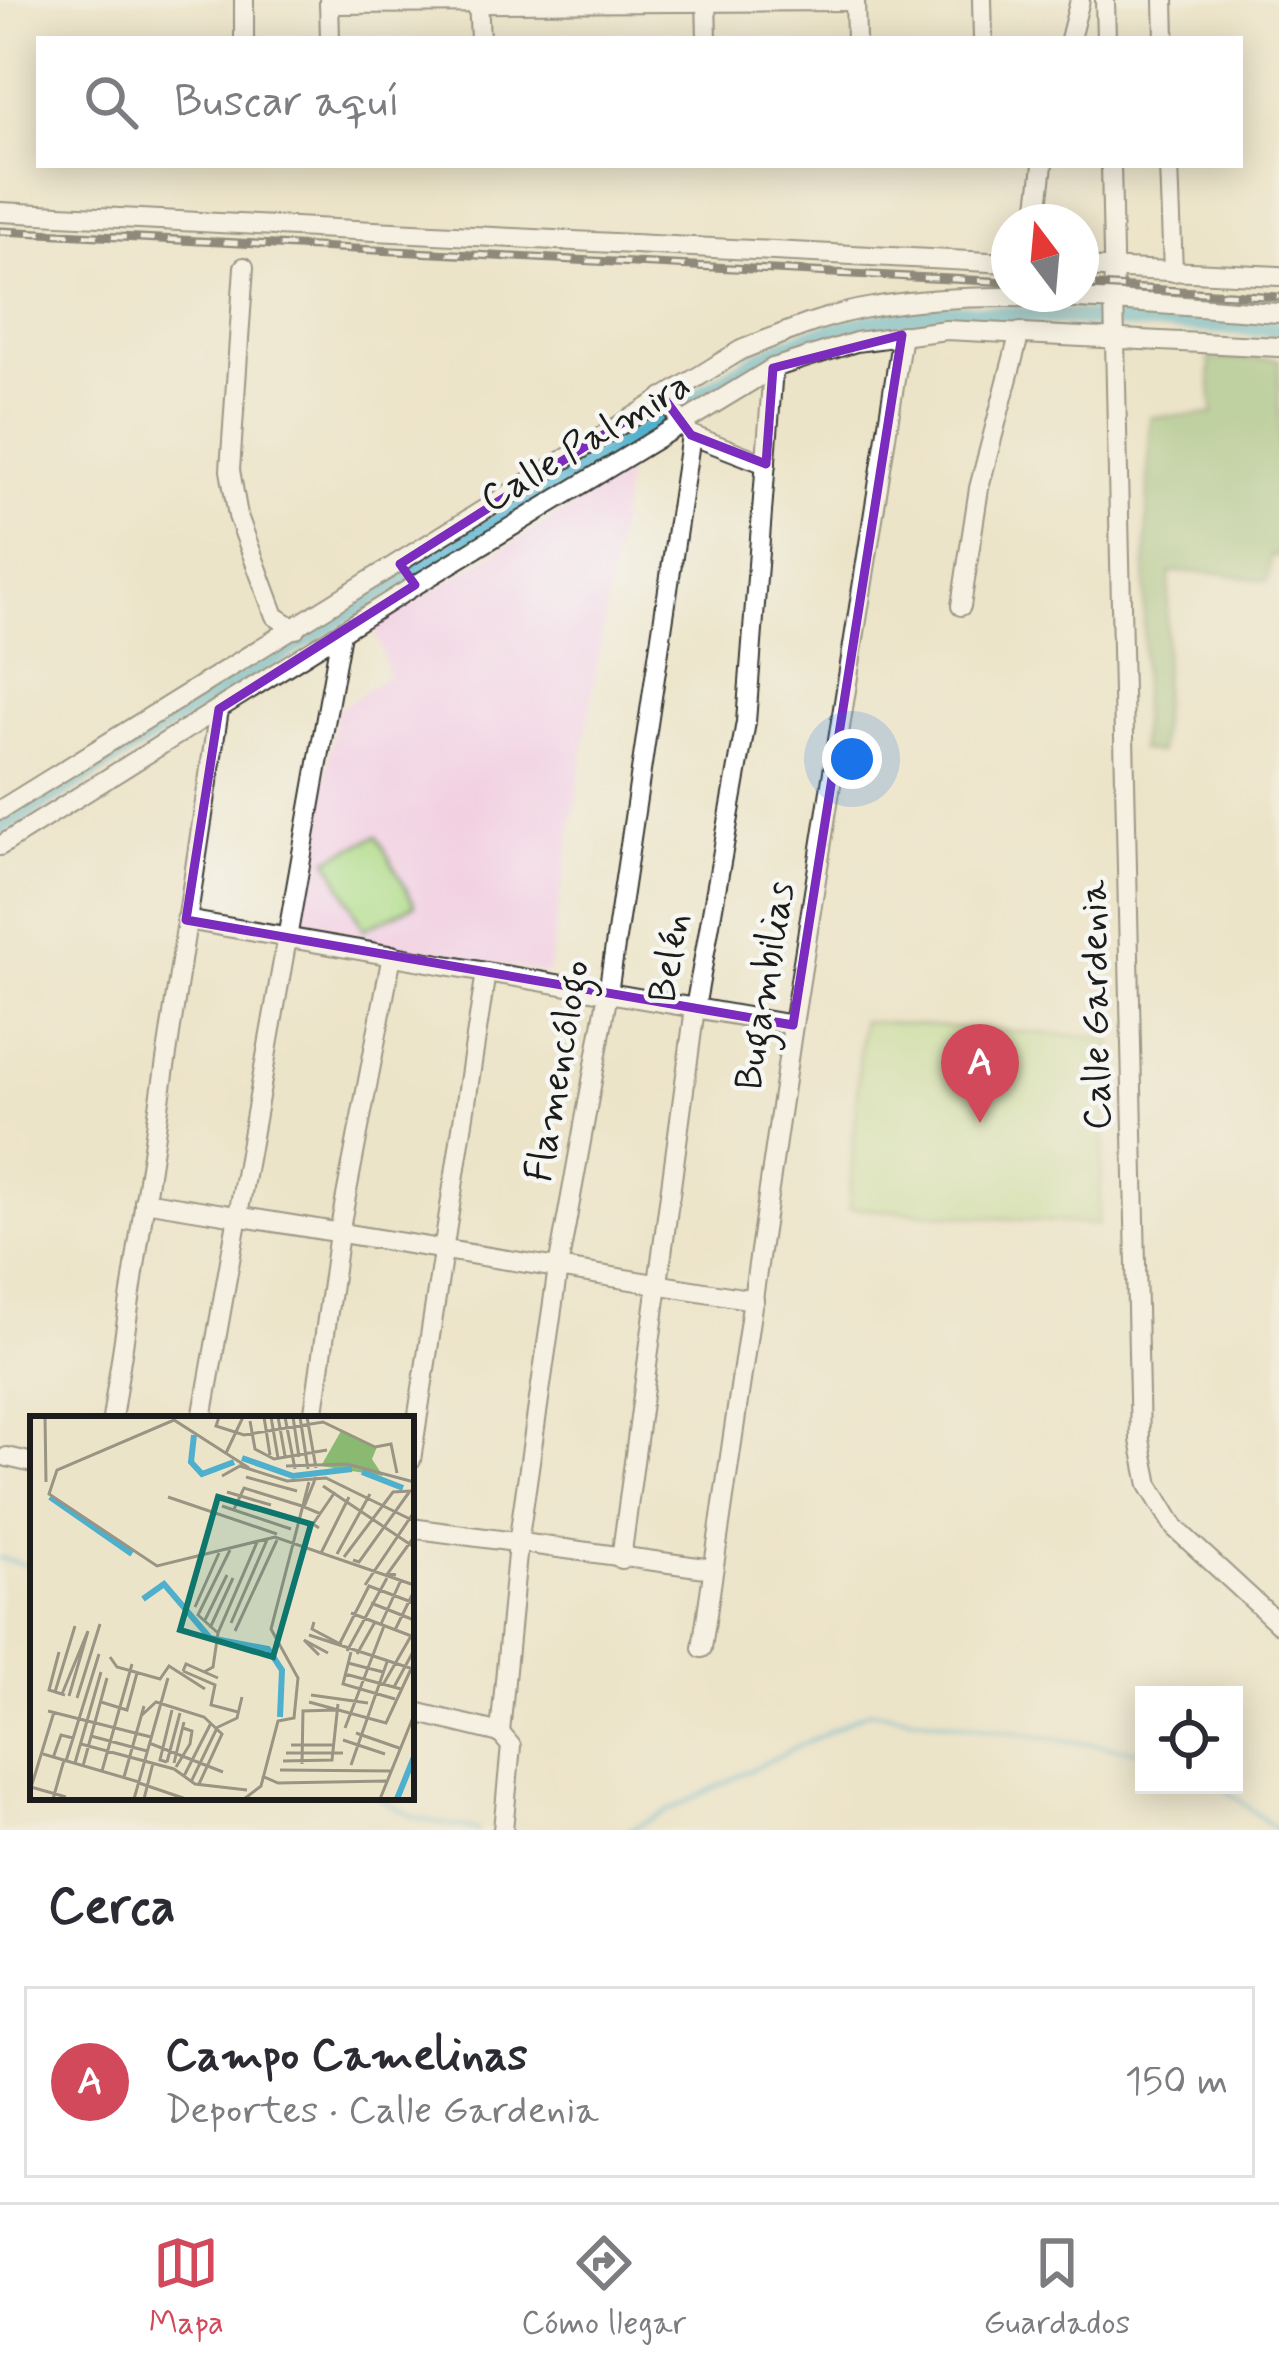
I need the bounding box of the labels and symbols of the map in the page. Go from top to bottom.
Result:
north arrow [991,204,1099,312]
street label: Calle Palmira [472,360,700,526]
your location [822,729,882,789]
street label: Bugambilias [724,878,811,1094]
street label: Calle Gardenia [1069,879,1125,1131]
street label: Belén [638,909,704,1007]
street label: Flamencólogo [514,956,607,1186]
pin: A [941,1024,1019,1123]
inset map [30,1416,414,1800]

